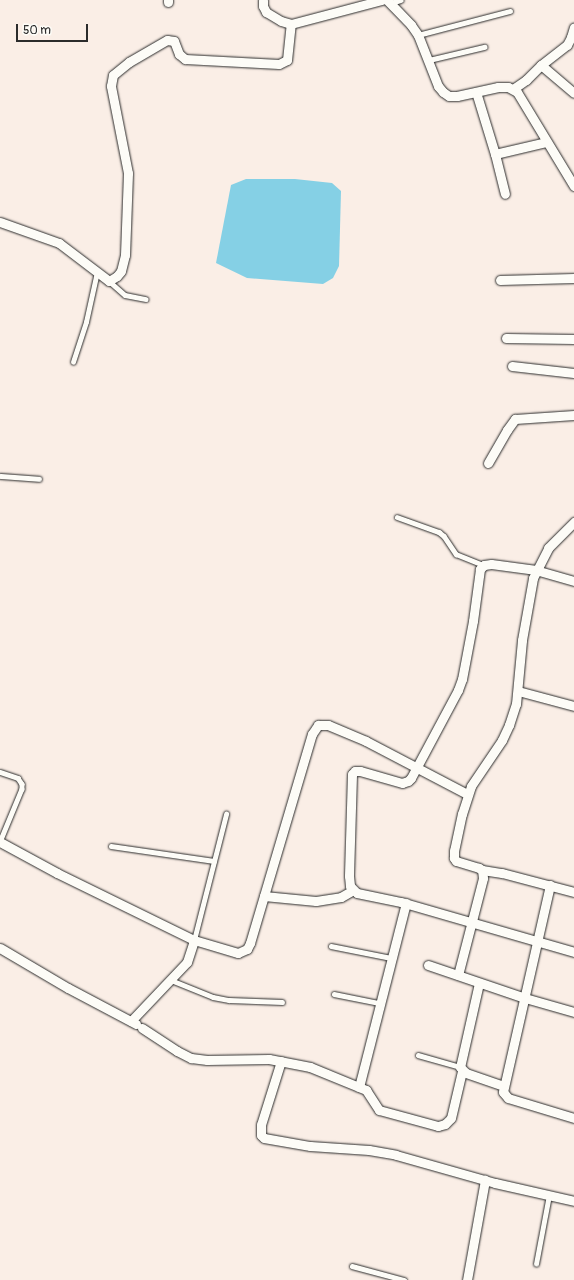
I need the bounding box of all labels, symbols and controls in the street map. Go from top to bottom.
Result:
scale bar [18,16,90,42]
text: 50 m [23,23,51,38]

